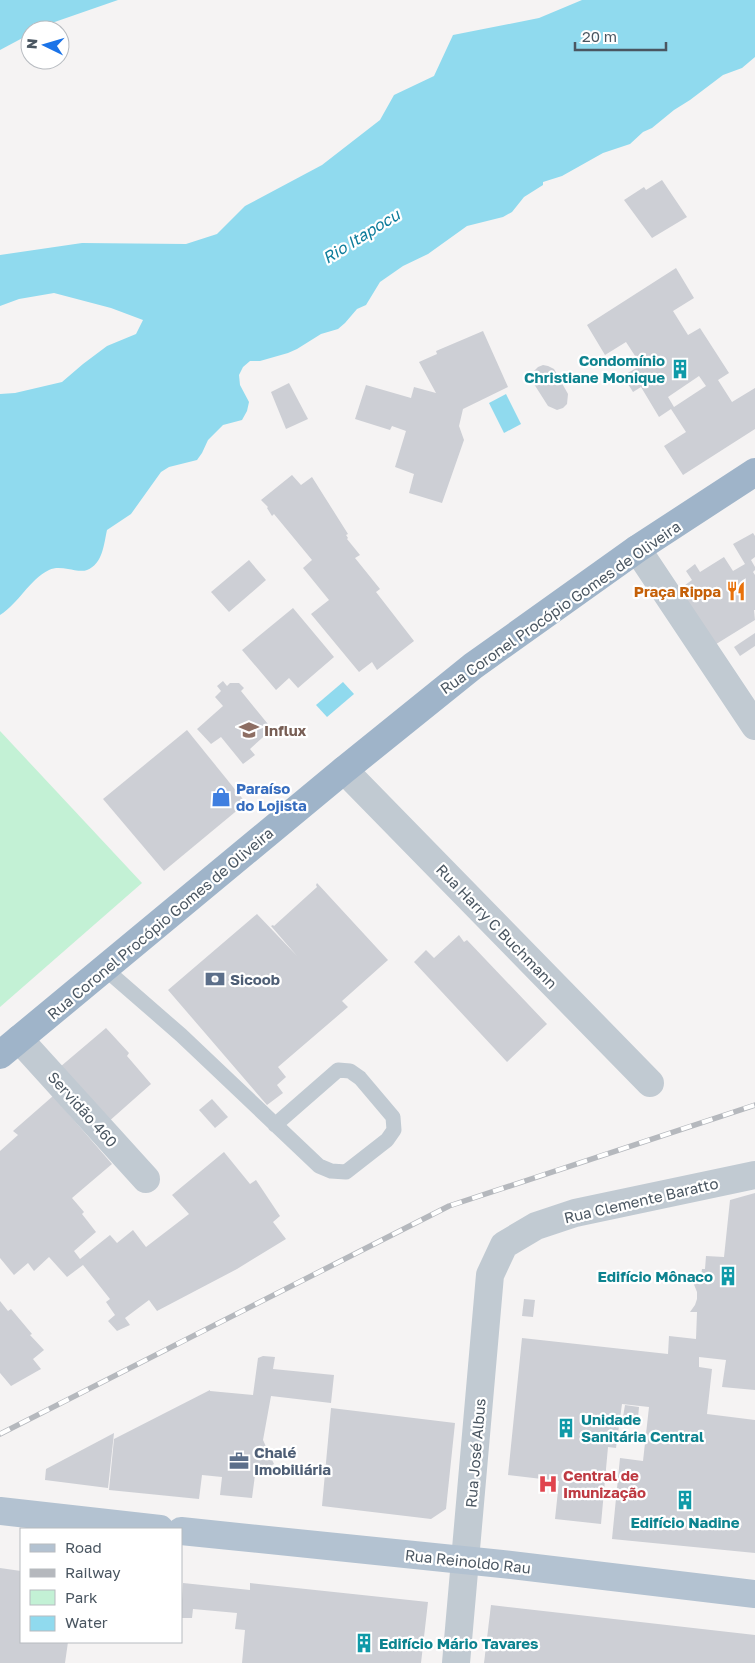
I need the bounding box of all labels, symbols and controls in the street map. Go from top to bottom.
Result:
north arrow [20,20,70,70]
scale bar [575,20,666,52]
text: 20 m [582,27,617,45]
text: N [23,38,40,50]
water label: Rio Itapocu [319,204,404,268]
place label: Condomínio Christiane Monique [524,351,665,386]
building icon: Condomínio Christiane Monique [669,358,691,380]
street label: Rua Coronel Procópio Gomes de Oliveira [436,517,684,697]
restaurant icon: Praça Rippa [725,580,747,602]
place label: Praça Rippa [634,582,721,600]
school or university icon: Influx [238,719,260,741]
place label: Influx [264,721,307,739]
place label: Paraíso do Lojista [236,779,307,814]
shop icon: Paraíso do Lojista [210,786,232,808]
street label: Rua Coronel Procópio Gomes de Oliveira [43,823,277,1023]
street label: Rua Harry C Buchmann [433,860,561,992]
bank icon: Sicoob [204,968,226,990]
place label: Sicoob [230,970,280,988]
street label: Servidão 460 [45,1068,121,1150]
street label: Rua Clemente Baratto [562,1173,720,1227]
building icon: Edifício Mônaco [717,1265,739,1287]
place label: Edifício Mônaco [598,1267,713,1285]
street label: Rua José Albus [461,1398,489,1508]
place label: Unidade Sanitária Central [581,1410,704,1445]
building icon: Unidade Sanitária Central [555,1417,577,1439]
place label: Chalé Imobiliária [254,1443,331,1478]
office icon: Chalé Imobiliária [228,1450,250,1472]
place label: Central de Imunização [563,1466,646,1501]
hospital icon: Central de Imunização [537,1473,559,1495]
building icon: Edifício Nadine [674,1489,696,1511]
place label: Edifício Nadine [630,1513,740,1531]
legend [20,1528,182,1643]
text: Road [65,1538,102,1556]
street label: Rua Reinoldo Rau [404,1545,532,1577]
text: Railway [65,1563,121,1581]
text: Park [65,1588,98,1606]
text: Water [65,1613,108,1631]
building icon: Edifício Mário Tavares [353,1632,375,1654]
place label: Edifício Mário Tavares [379,1634,539,1652]

